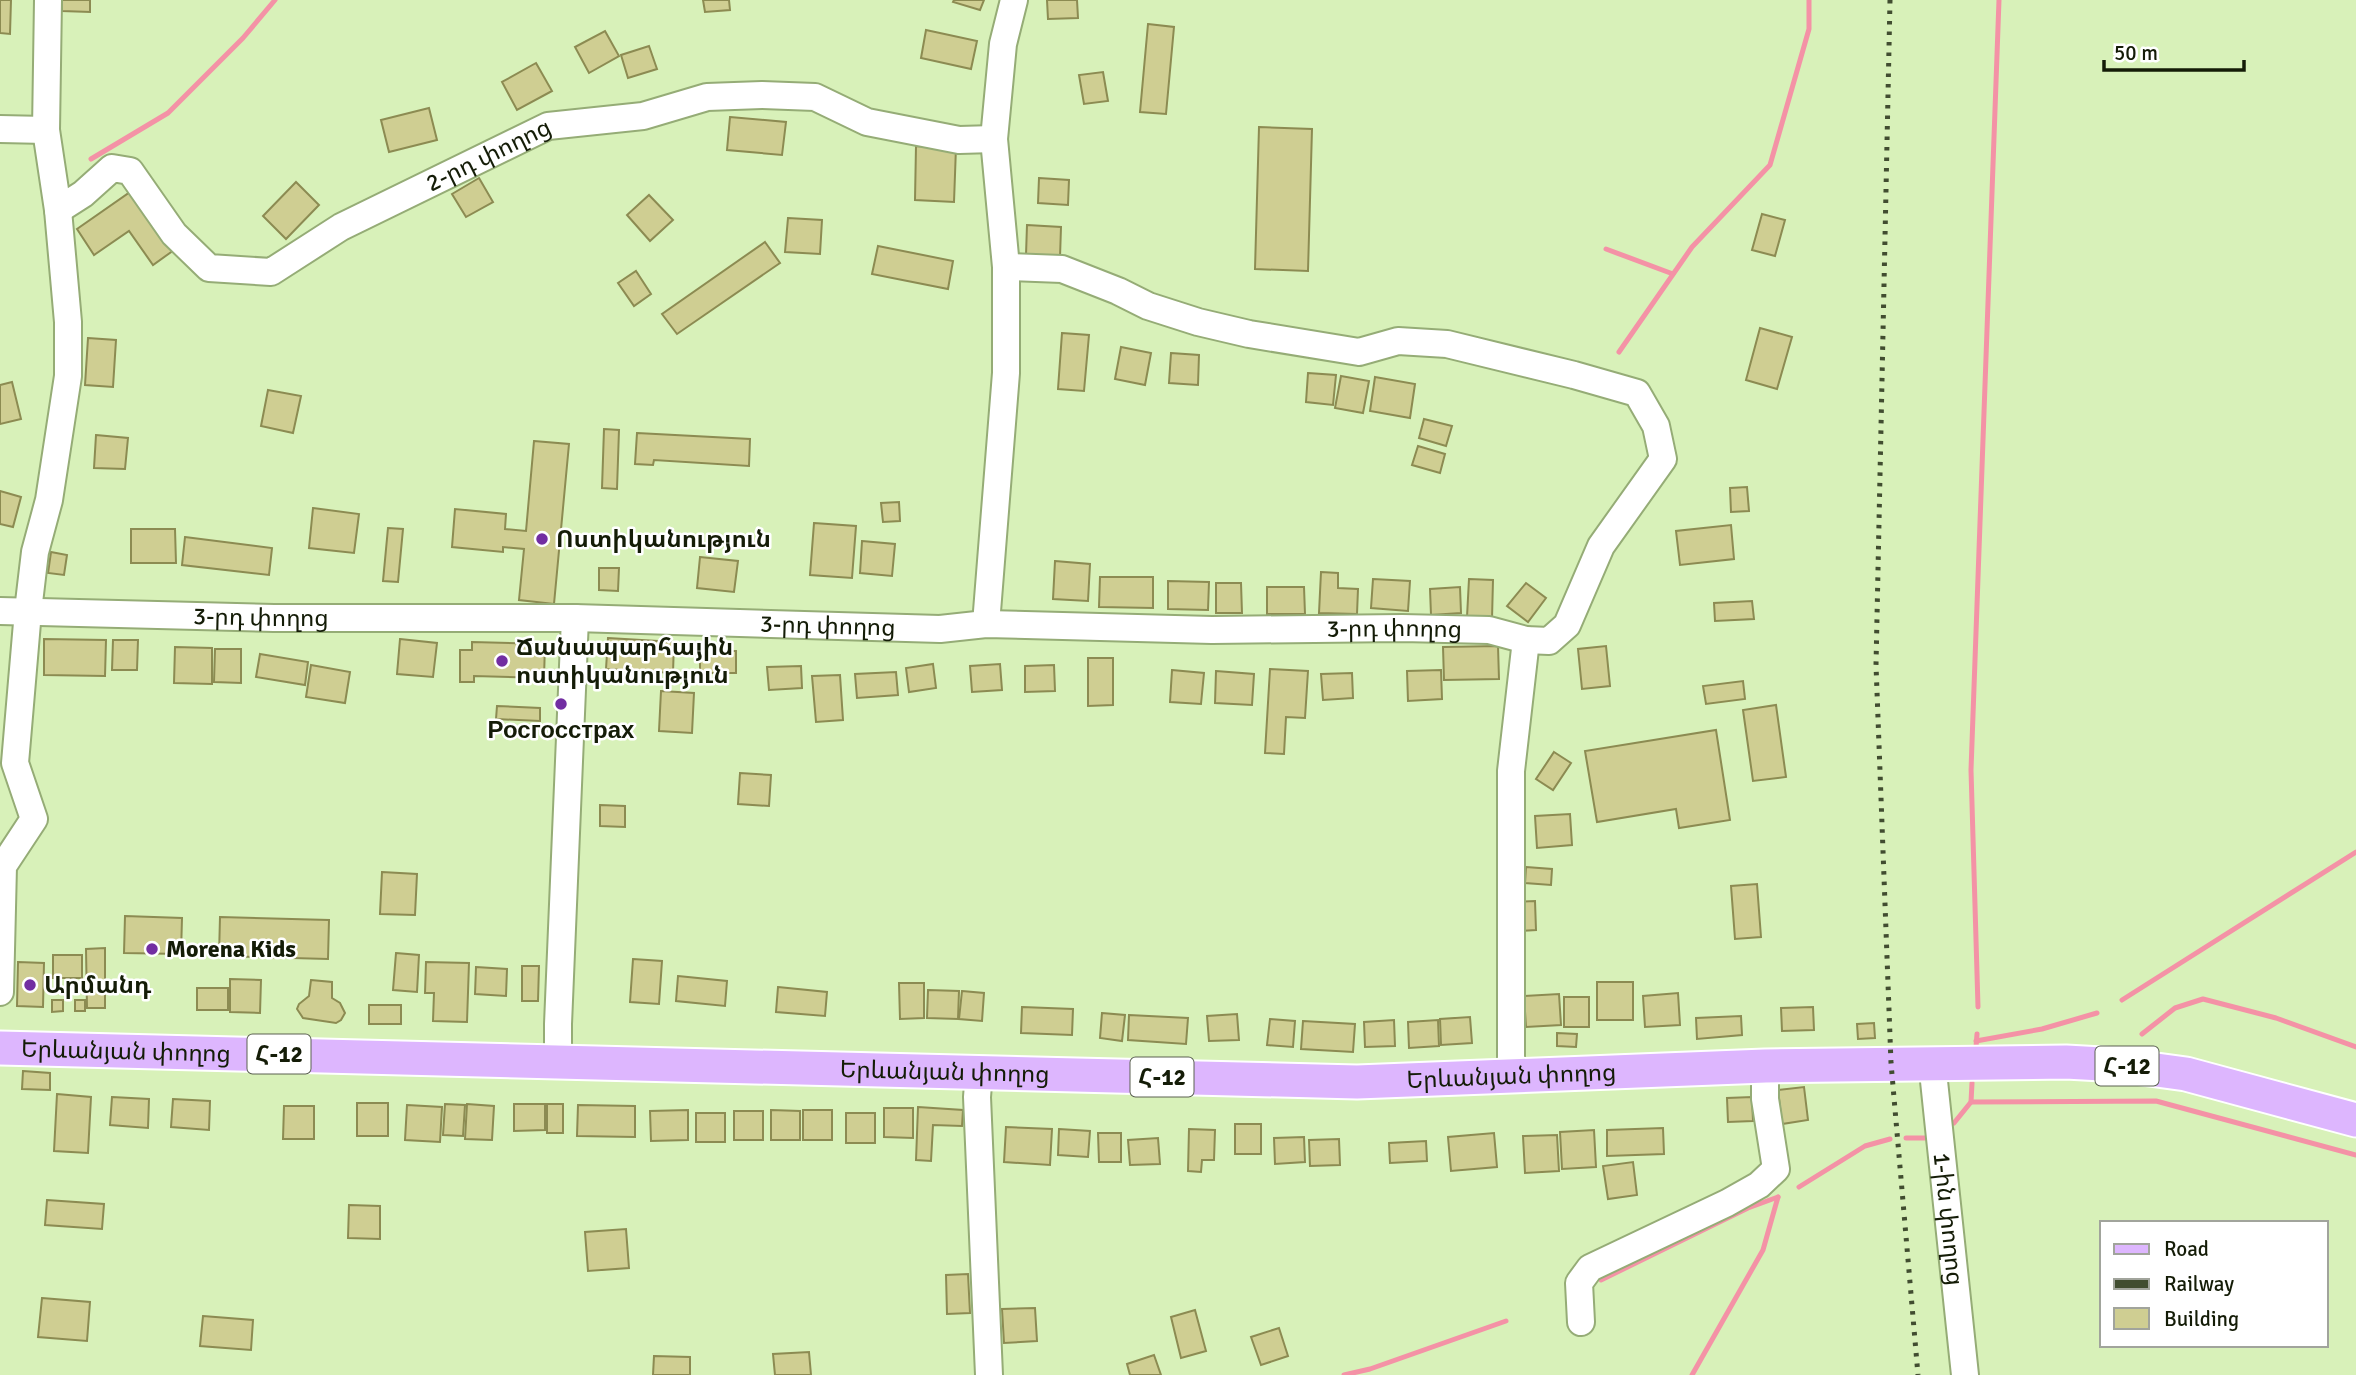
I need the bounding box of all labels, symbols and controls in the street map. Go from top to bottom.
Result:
scale bar [2104,28,2244,72]
text: 50 m [2114,40,2158,66]
street label: 2-րդ փողոց [421,112,556,198]
place label: Ոստիկանություն [556,524,771,554]
marker: Ոստիկանություն [534,531,550,547]
street label: 3-րդ փողոց [193,601,329,633]
street label: 3-րդ փողոց [760,609,896,643]
street label: 3-րդ փողոց [1326,613,1462,644]
place label: Ճանապարհային ոստիկանություն [516,632,733,690]
marker: Ճանապարհային ոստիկանություն [494,653,510,669]
marker: Росгосстрах [553,696,569,712]
place label: Росгосстрах [488,715,635,745]
place label: Morena Kids [166,934,296,964]
marker: Morena Kids [144,941,160,957]
place label: Արմանդ [44,970,152,1000]
marker: Արմանդ [22,977,38,993]
street label: Երևանյան փողոց [21,1034,231,1069]
road number: Հ-12 [247,1035,310,1074]
road number: Հ-12 [2096,1046,2158,1086]
street label: Երևանյան փողոց [839,1054,1050,1089]
street label: Երևանյան փողոց [1406,1057,1617,1095]
road number: Հ-12 [1130,1058,1194,1096]
street label: 1-ին փողոց [1927,1151,1970,1287]
legend [2100,1221,2328,1347]
text: Road [2164,1236,2209,1262]
text: Railway [2164,1271,2234,1297]
text: Building [2164,1306,2239,1332]

